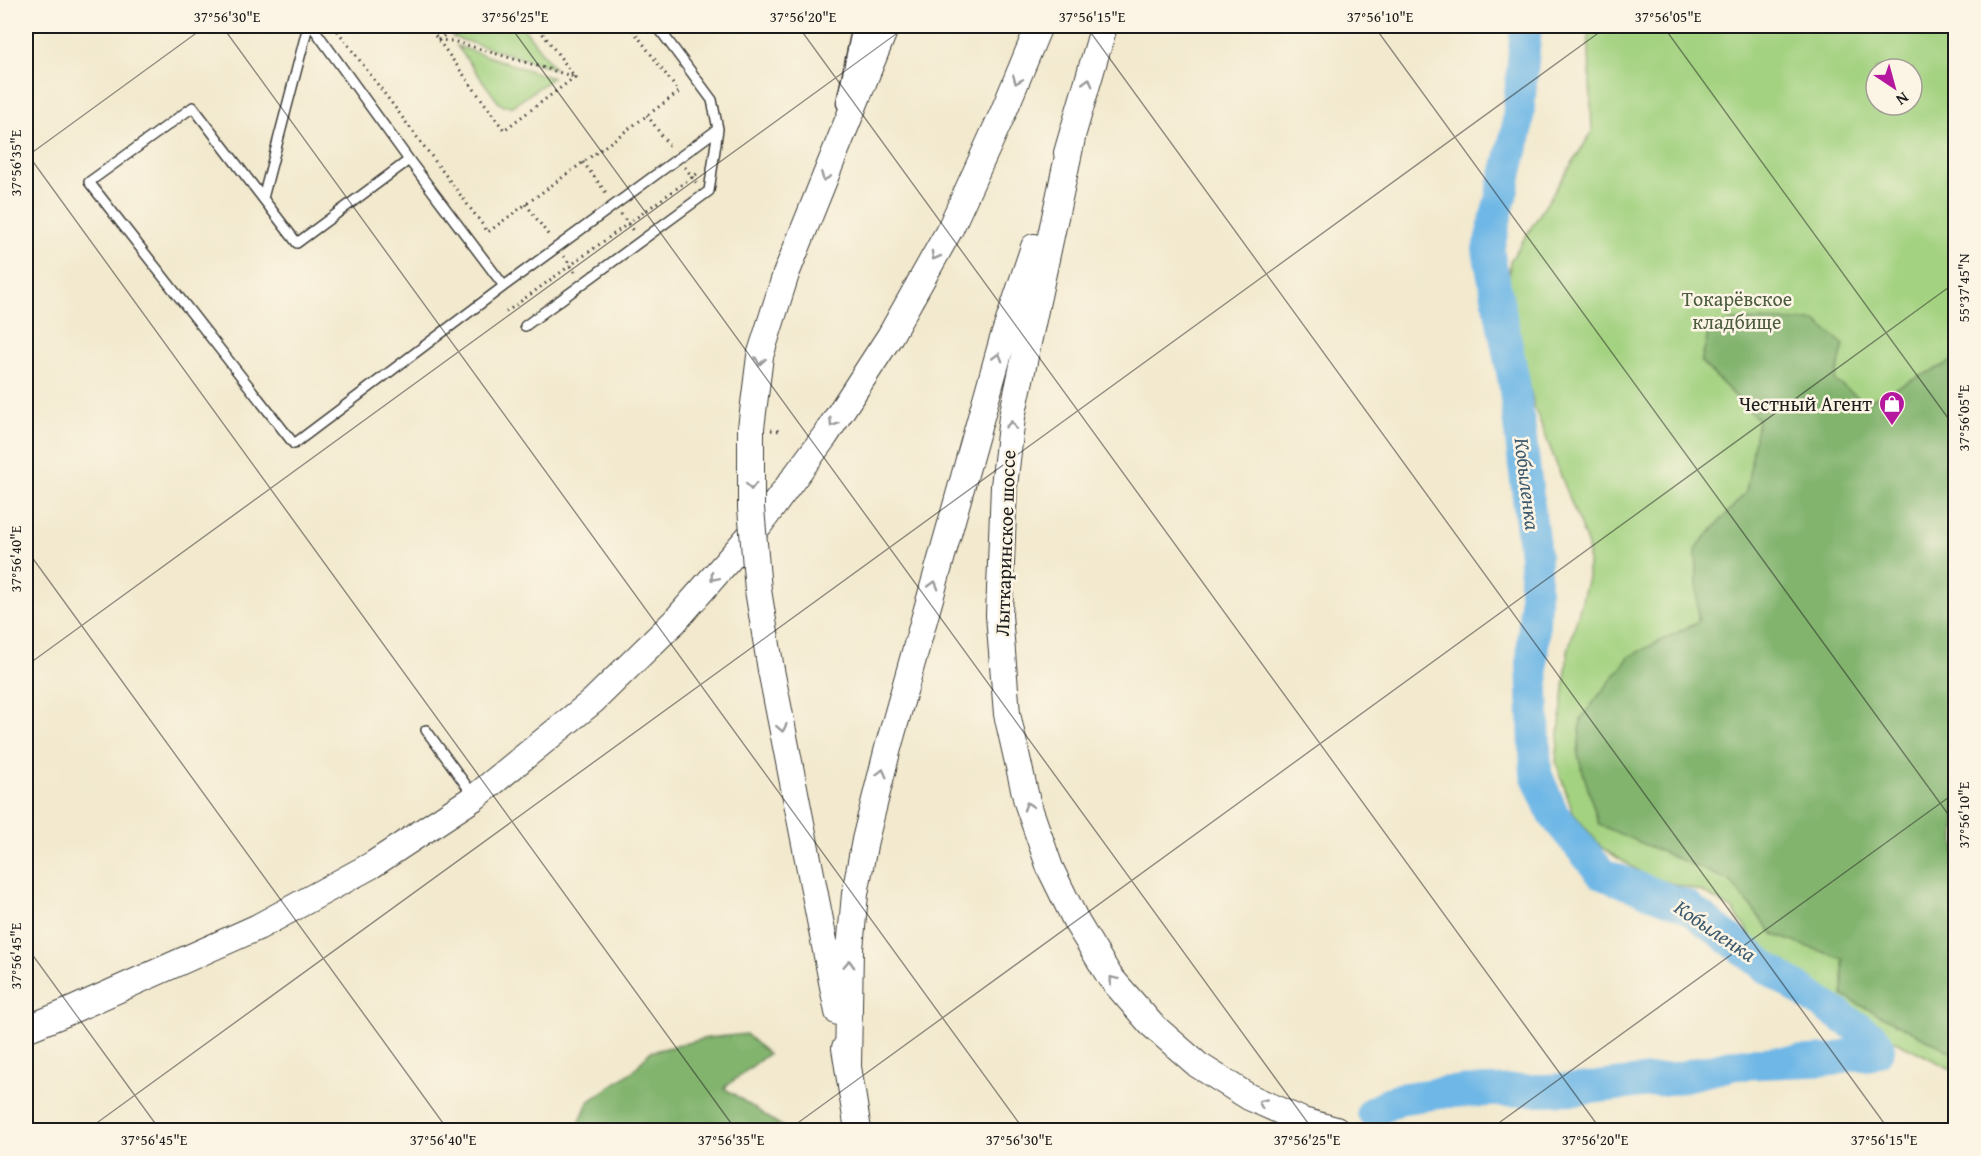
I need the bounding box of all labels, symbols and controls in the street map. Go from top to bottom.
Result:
text: 37°56'30"E [194,6,261,27]
text: 37°56'25"E [482,6,549,27]
text: 37°56'20"E [770,6,837,27]
text: 37°56'15"E [1059,6,1126,27]
text: 37°56'10"E [1347,6,1414,27]
text: 37°56'05"E [1635,6,1702,27]
north arrow [1864,57,1924,117]
one-way arrow [1012,73,1024,84]
one-way arrow [1080,77,1093,87]
text: N [1891,86,1914,112]
text: 37°56'35"E [5,129,26,196]
one-way arrow [820,171,832,182]
one-way arrow [931,250,942,260]
text: 55°37'45"N [1953,253,1974,322]
park label: Токарёвское кладбище [1682,284,1792,336]
one-way arrow [991,352,1003,363]
one-way arrow [754,355,767,365]
text: 37°56'05"E [1953,384,1974,451]
place label: Честный Агент [1739,389,1872,418]
shop icon: Честный Агент [1877,389,1907,427]
one-way arrow [830,416,841,427]
one-way arrow [1005,421,1017,430]
water label: Кобыленка [1506,436,1549,532]
street label: Лыткаринское шоссе [987,449,1022,637]
one-way arrow [745,482,757,491]
text: 37°56'40"E [5,525,26,592]
one-way arrow [710,570,721,580]
one-way arrow [927,580,939,591]
one-way arrow [775,722,788,732]
one-way arrow [874,768,887,778]
text: 37°56'10"E [1953,781,1974,848]
one-way arrow [1023,801,1036,812]
water label: Кобыленка [1668,892,1763,970]
text: 37°56'45"E [5,922,26,989]
one-way arrow [843,960,855,969]
one-way arrow [1110,976,1121,987]
one-way arrow [1257,1098,1268,1110]
text: 37°56'45"E [121,1129,188,1150]
text: 37°56'40"E [410,1129,477,1150]
text: 37°56'35"E [698,1129,765,1150]
text: 37°56'30"E [986,1129,1053,1150]
text: 37°56'25"E [1274,1129,1341,1150]
text: 37°56'20"E [1562,1129,1629,1150]
text: 37°56'15"E [1851,1129,1918,1150]

